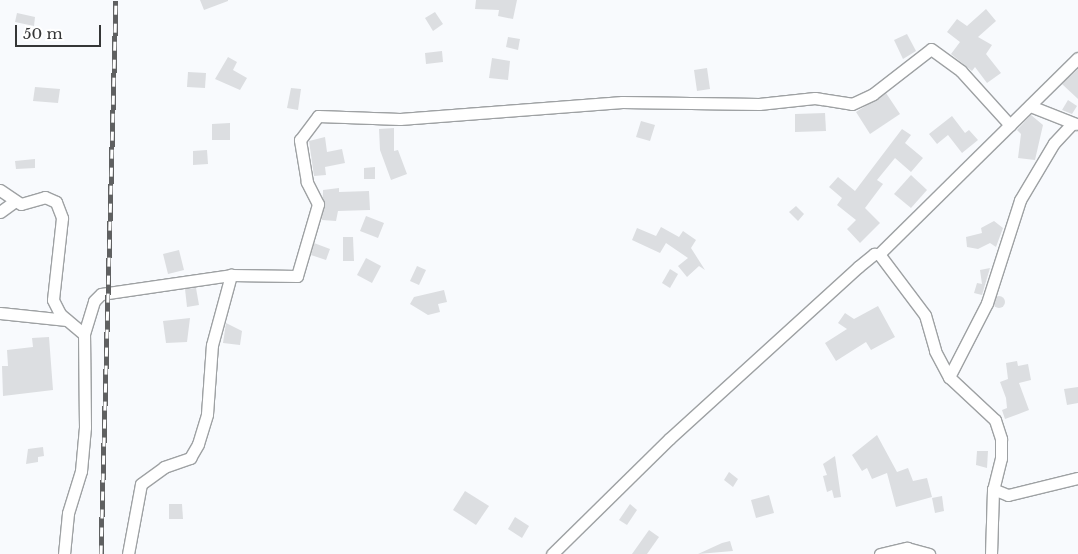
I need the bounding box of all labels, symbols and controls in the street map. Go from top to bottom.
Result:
scale bar [18,15,104,47]
text: 50 m [23,24,63,43]

